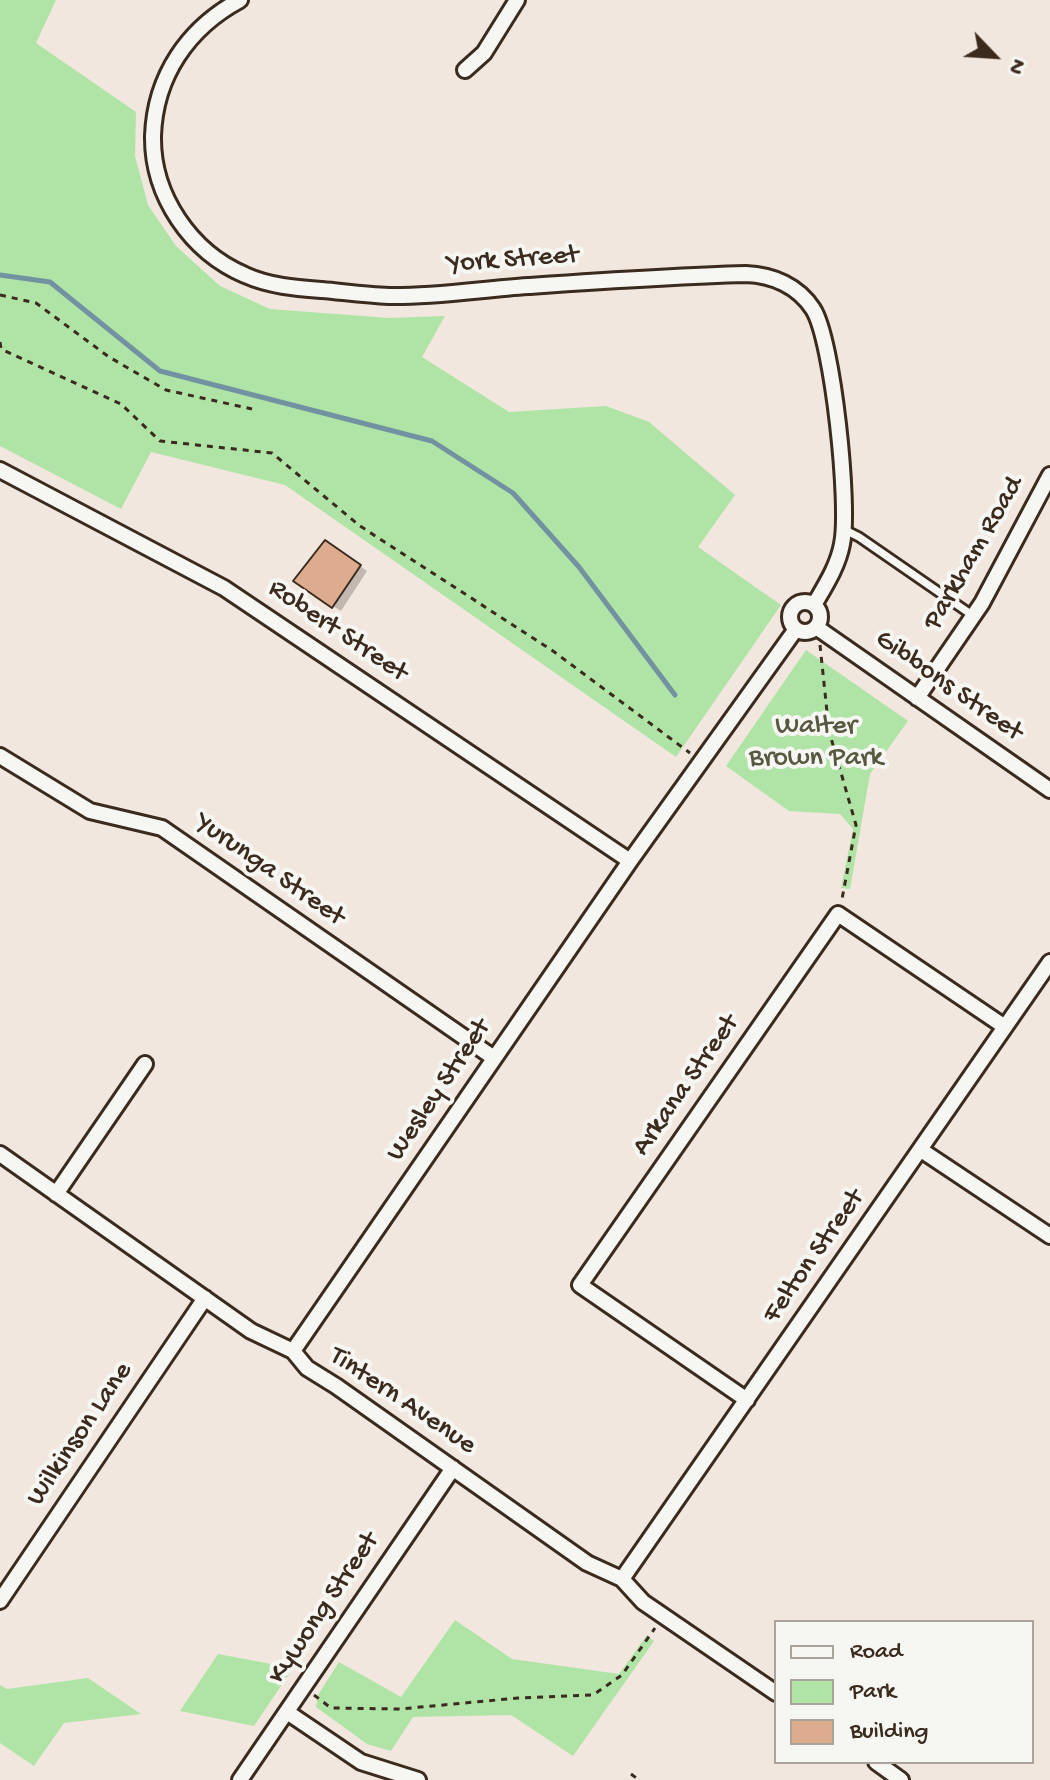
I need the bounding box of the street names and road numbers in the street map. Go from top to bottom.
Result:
street label: York Street [446,240,580,282]
street label: Parkham Road [918,471,1032,637]
street label: Robert Street [261,573,413,691]
street label: Gibbons Street [868,624,1028,750]
street label: Yurunga Street [188,807,350,935]
street label: Arkana Street [626,1009,748,1163]
street label: Wesley Street [380,1014,500,1168]
street label: Felton Street [757,1184,873,1330]
street label: Tintern Avenue [322,1341,482,1463]
street label: Wilkinson Lane [21,1357,141,1513]
street label: Kywong Street [262,1527,388,1691]

